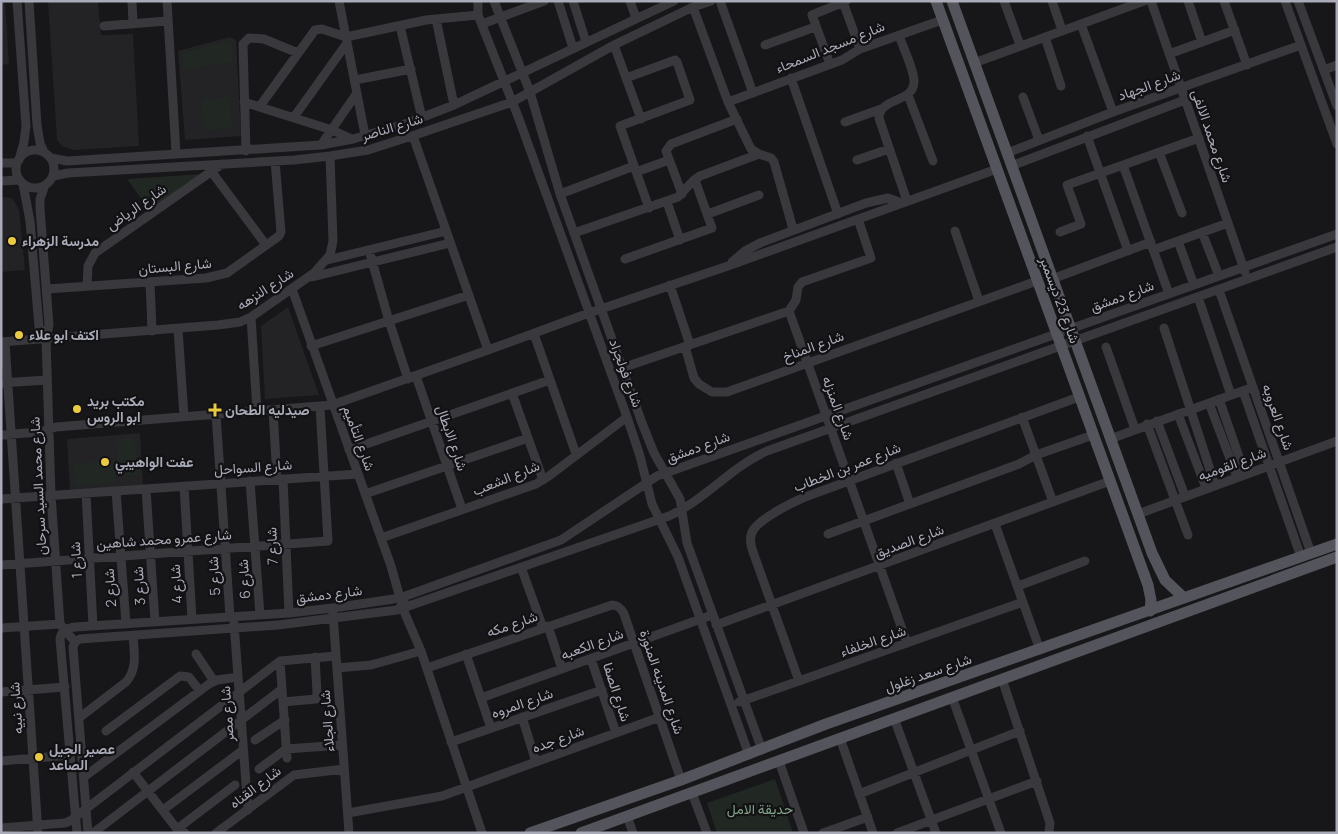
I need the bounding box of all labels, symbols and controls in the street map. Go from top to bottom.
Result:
street label: شارع مسجد السمحاء [772,16,888,79]
street label: شارع الجهاد [1115,64,1183,106]
street label: شارع محمد الالفى [1186,87,1237,186]
street label: شارع الناصر [358,108,426,147]
street label: شارع الرياض [102,179,171,236]
place label: مدرسة الزهراء [22,231,99,250]
marker: مدرسة الزهراء [6,235,18,247]
street label: شارع البستان [138,253,213,280]
street label: شارع 23 ديسمبر [1034,253,1085,346]
street label: شارع النزهه [233,263,298,316]
street label: شارع دمشق [1087,275,1157,318]
place label: اكتف ابو علاء [29,325,99,344]
street label: شارع المناخ [780,326,847,367]
marker: اكتف ابو علاء [13,329,25,341]
street label: شارع فولجراد [603,336,648,410]
street label: شارع المنزله [816,373,859,443]
street label: شارع العروبه [1256,381,1299,453]
place label: مكتب بريد ابو الروس [87,391,145,426]
place label: صيدليه الطحان [225,400,310,419]
street label: شارع التأميم [337,402,380,474]
street label: شارع الابطال [430,402,473,474]
marker: مكتب بريد ابو الروس [71,403,83,415]
marker: صيدليه الطحان [209,404,221,416]
street label: شارع محمد السيد سرحان [24,416,53,556]
street label: شارع دمشق [663,426,733,469]
street label: شارع عمر بن الخطاب [790,437,904,498]
street label: شارع القوميه [1195,442,1269,487]
place label: عفت الواهيبي [115,452,193,474]
street label: شارع السواحل [213,454,293,481]
street label: شارع الشعب [469,455,543,502]
marker: عفت الواهيبي [99,456,111,468]
street label: شارع الصديق [871,519,947,564]
street label: شارع عمرو محمد شاهين [96,524,233,555]
street label: شارع 7 [261,527,284,565]
street label: شارع 1 [65,541,88,579]
street label: شارع 5 [203,556,226,596]
street label: شارع 6 [233,558,256,599]
street label: شارع 4 [165,564,188,604]
street label: شارع 3 [128,566,151,606]
street label: شارع 2 [99,568,122,608]
street label: شارع دمشق [295,580,363,609]
street label: شارع مكه [484,606,541,643]
street label: شارع الخلفاء [837,620,909,663]
street label: شارع الكعبه [558,623,627,666]
street label: شارع المدينه المنورة [634,627,689,737]
street label: شارع سعد زغلول [882,649,975,698]
street label: شارع الصفا [597,660,636,724]
street label: شارع نبيه [4,681,29,735]
street label: شارع المروه [488,683,556,724]
street label: شارع مصر [215,685,240,744]
street label: شارع الجلاء [315,689,340,753]
street label: شارع جده [529,720,587,759]
place label: عصير الجيل الصاعد [49,739,115,774]
marker: عصير الجيل الصاعد [33,751,45,763]
street label: شارع القناه [225,761,286,814]
park label: حديقة الامل [727,799,793,818]

